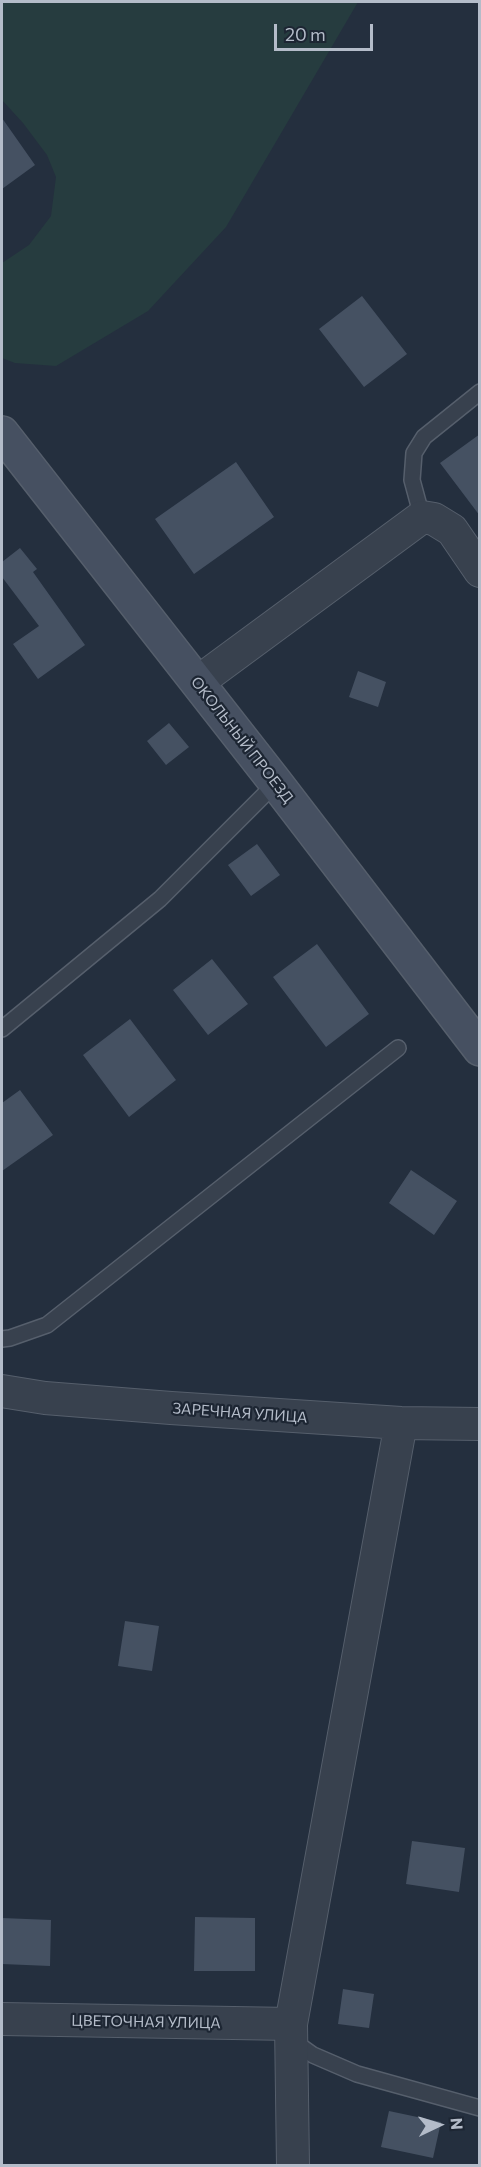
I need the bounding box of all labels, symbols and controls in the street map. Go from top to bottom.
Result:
scale bar [277,12,376,50]
text: 20 m [285,23,326,45]
street label: ОКОЛЬНЫЙ ПРОЕЗД [187,673,297,807]
street label: ЗАРЕЧНАЯ УЛИЦА [172,1399,308,1427]
street label: ЦВЕТОЧНАЯ УЛИЦА [71,2012,221,2032]
north arrow [409,2095,469,2155]
text: N [448,2117,467,2130]

